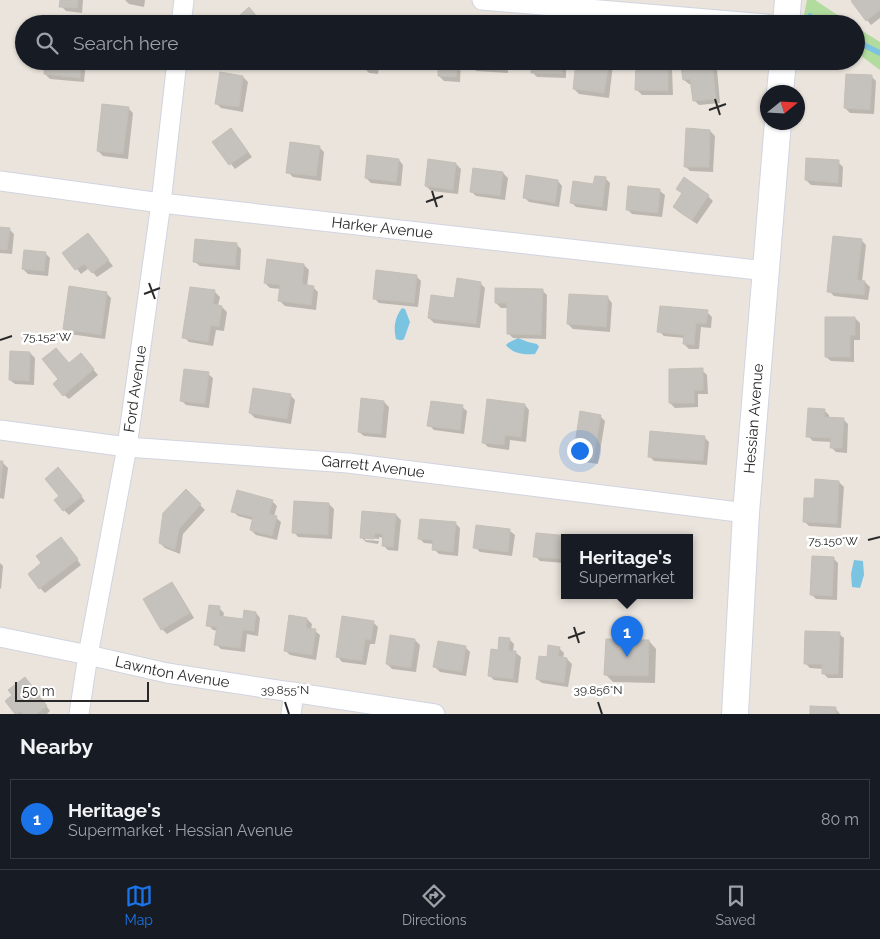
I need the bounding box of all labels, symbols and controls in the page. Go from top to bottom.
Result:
search box [15,15,865,70]
icon: search [33,29,61,57]
text: Search here [73,32,179,54]
north arrow [760,85,805,130]
street label: Harker Avenue [331,213,434,243]
text: 75.152°W [23,330,72,344]
street label: Ford Avenue [120,344,150,434]
street label: Hessian Avenue [740,363,767,474]
your location [567,438,593,464]
street label: Garrett Avenue [321,452,426,482]
popup [561,534,693,599]
text: 75.150°W [808,534,858,548]
text: Heritage's [579,546,672,568]
text: Supermarket [579,568,675,587]
pin: 1 [611,616,643,657]
street label: Lawnton Avenue [113,652,231,691]
scale bar [15,679,149,702]
text: 50 m [22,683,55,699]
text: 39.855°N [261,683,309,697]
text: 39.856°N [573,683,623,697]
text: Nearby [20,734,93,759]
text: Heritage's [68,799,161,821]
text: 1 [33,810,41,829]
text: 80 m [821,810,859,829]
text: Supermarket · Hessian Avenue [68,821,293,840]
tab: Map [124,882,153,928]
tab: Directions [402,882,467,928]
tab: Saved [715,882,756,928]

